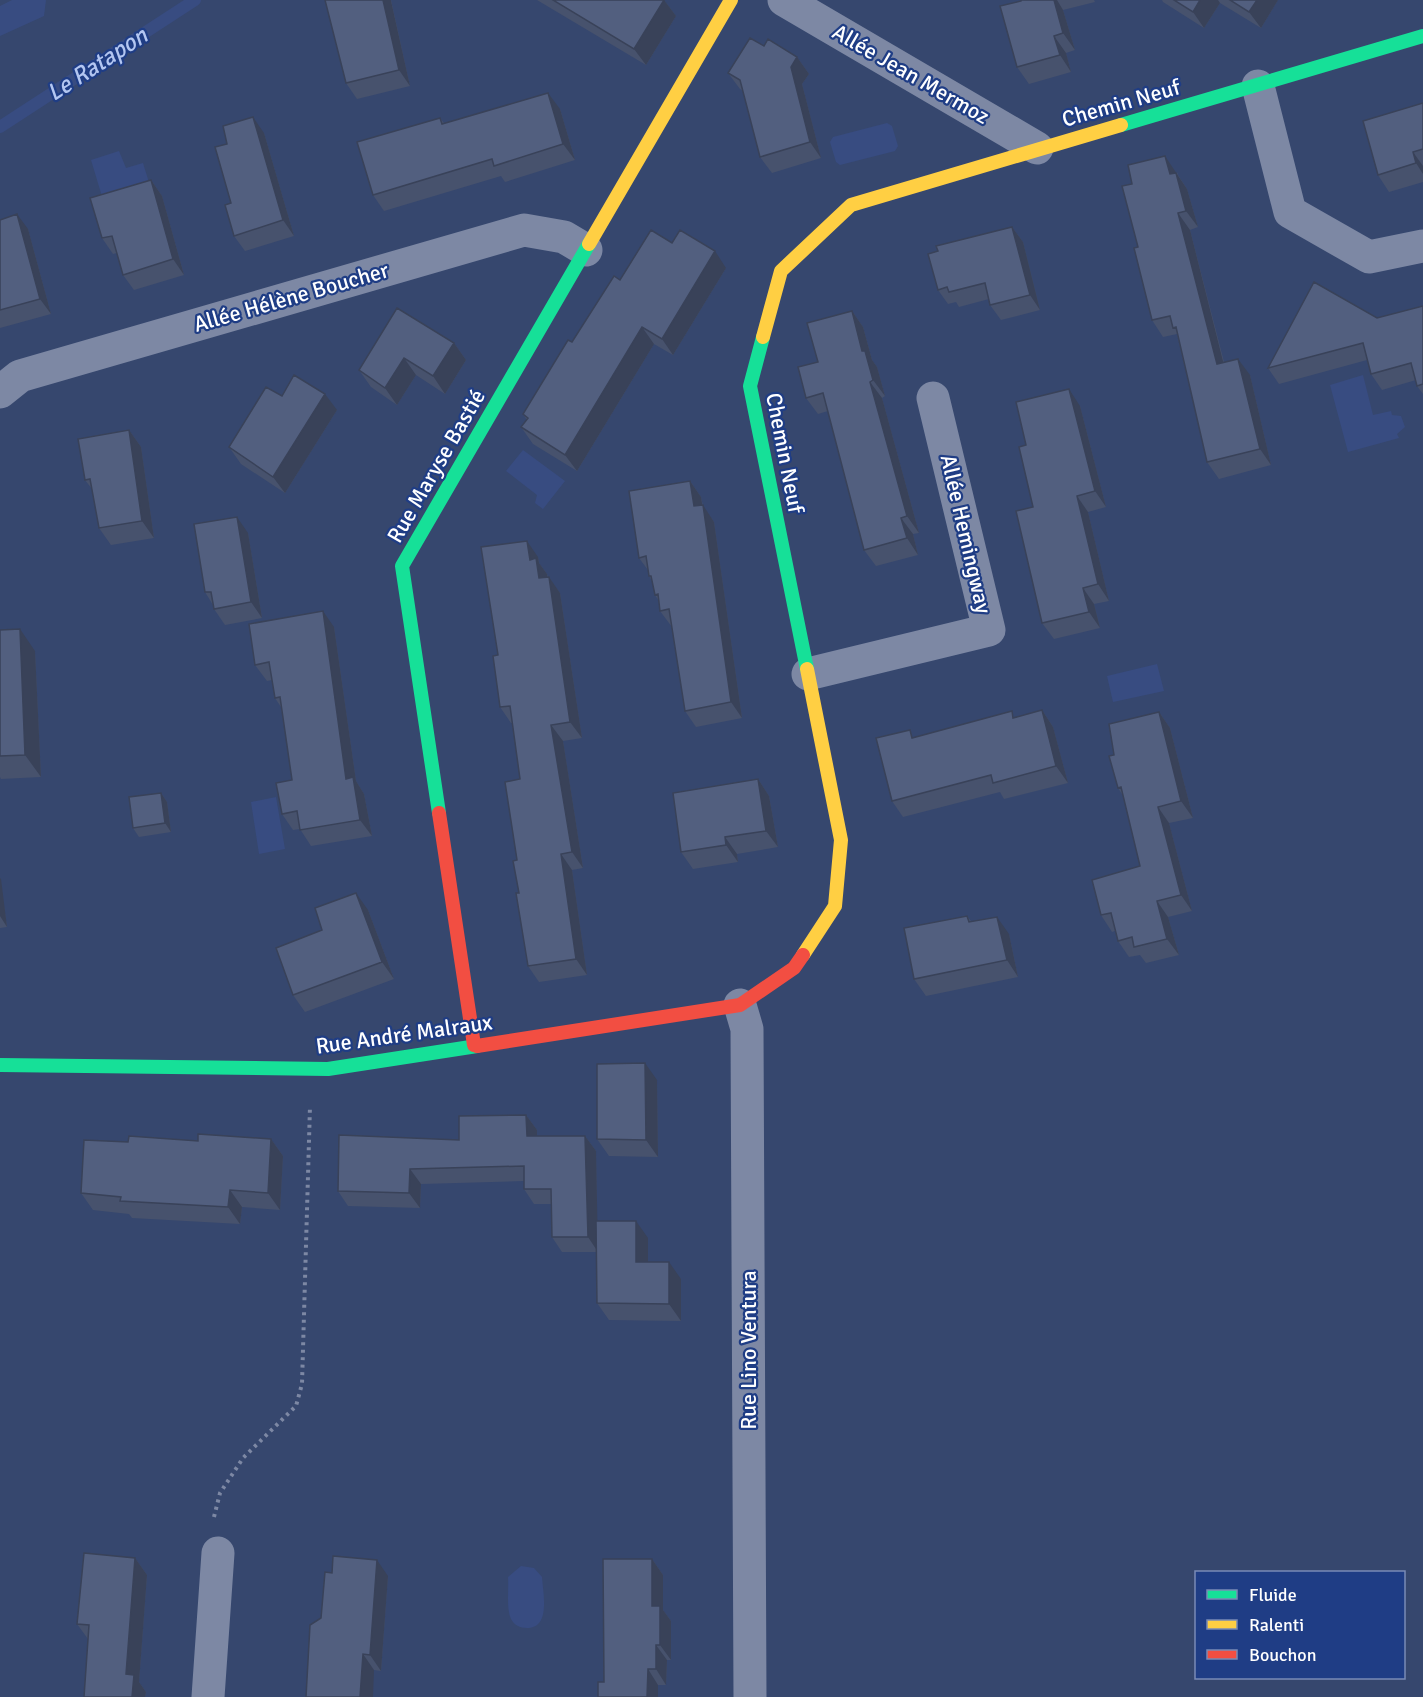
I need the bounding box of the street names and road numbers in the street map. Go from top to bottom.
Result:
street label: Allée Jean Mermoz [828,18,994,130]
street label: Chemin Neuf [1059,73,1185,133]
street label: Allée Hélène Boucher [190,256,392,338]
street label: Rue Maryse Bastié [381,384,491,548]
street label: Chemin Neuf [760,391,810,517]
street label: Allée Hemingway [935,452,998,617]
street label: Rue André Malraux [314,1008,494,1060]
street label: Rue Lino Ventura [735,1270,762,1430]

